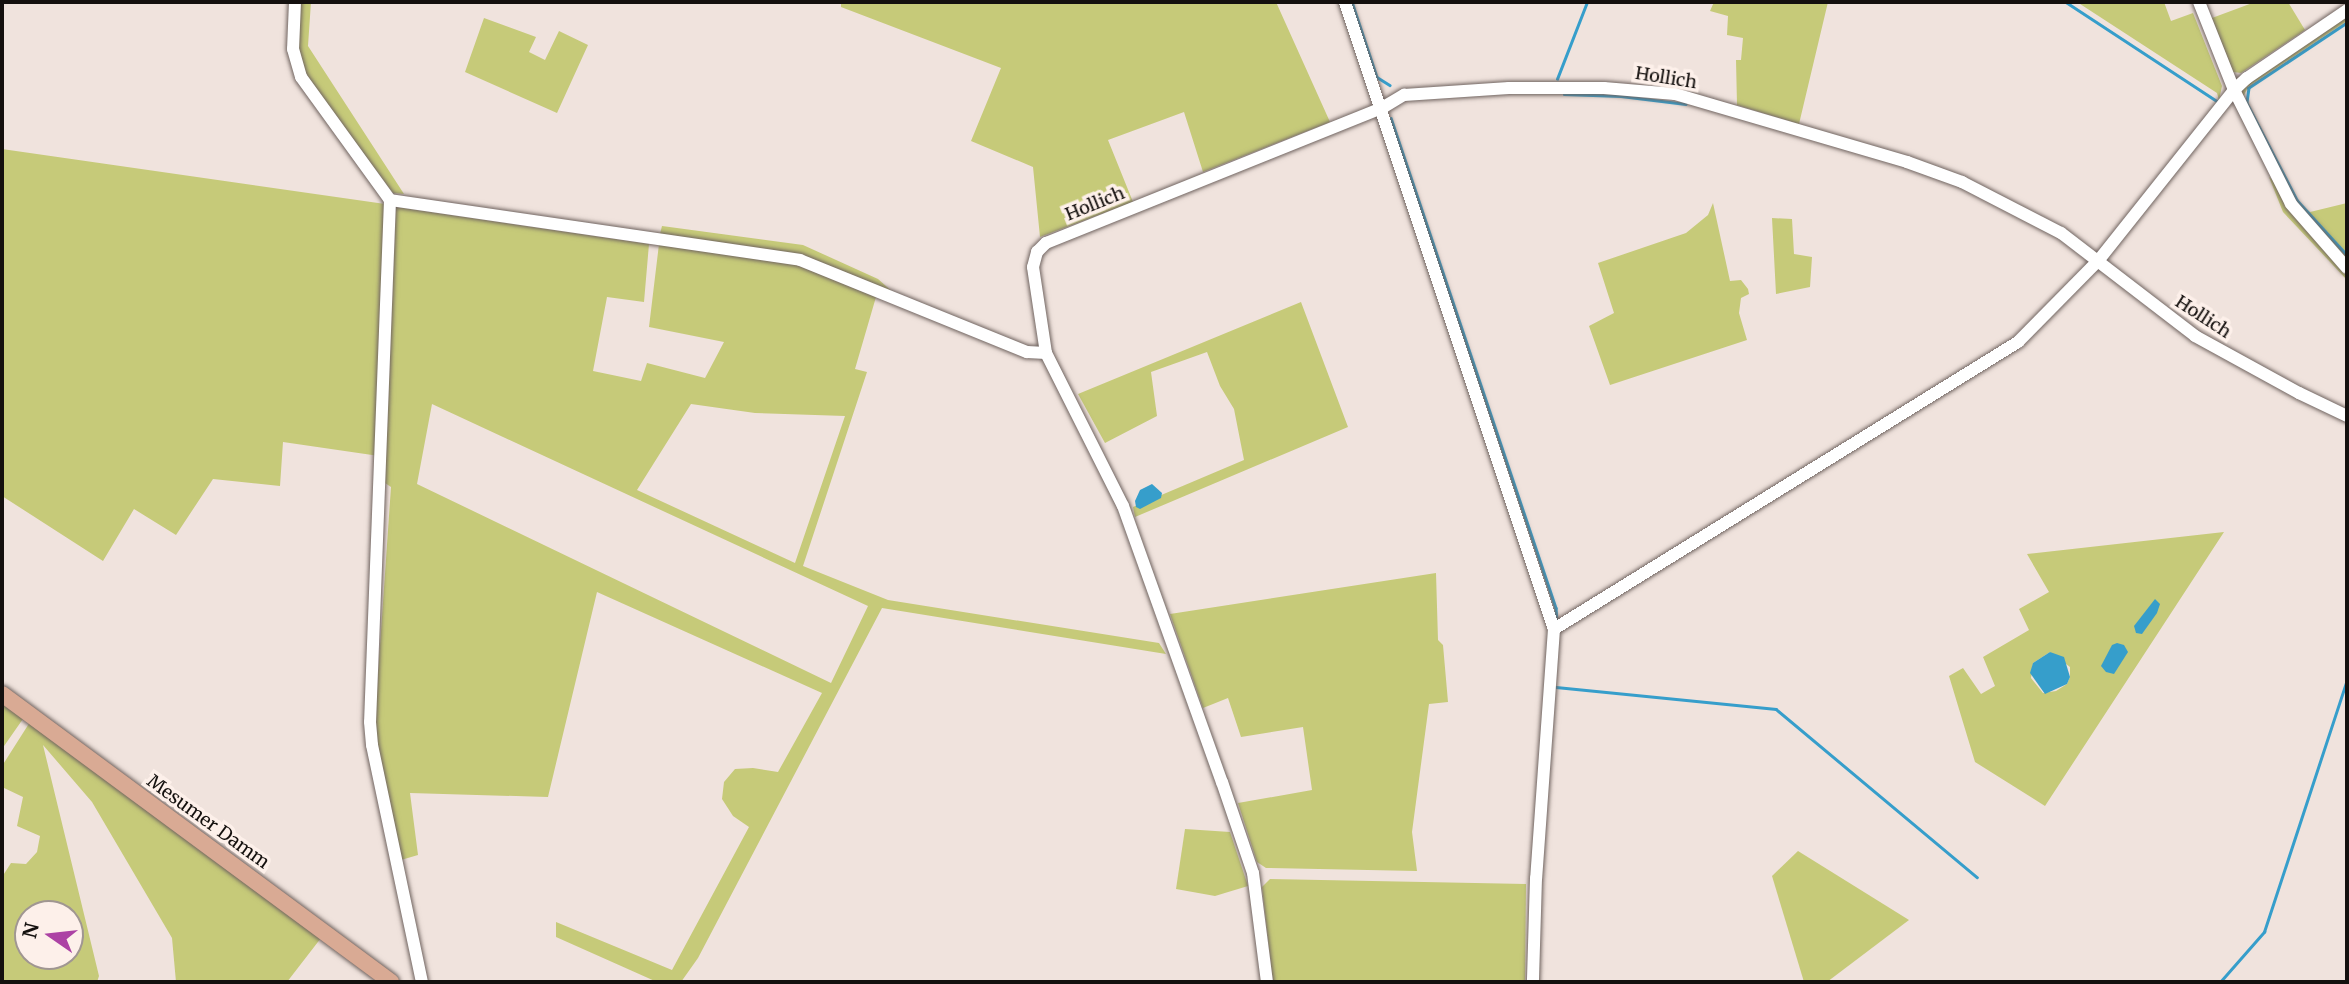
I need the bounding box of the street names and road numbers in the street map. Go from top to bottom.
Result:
street label: Hollich [1634,62,1698,94]
street label: Hollich [1062,182,1128,226]
street label: Hollich [2171,291,2235,343]
street label: Mesumer Damm [143,770,273,874]

